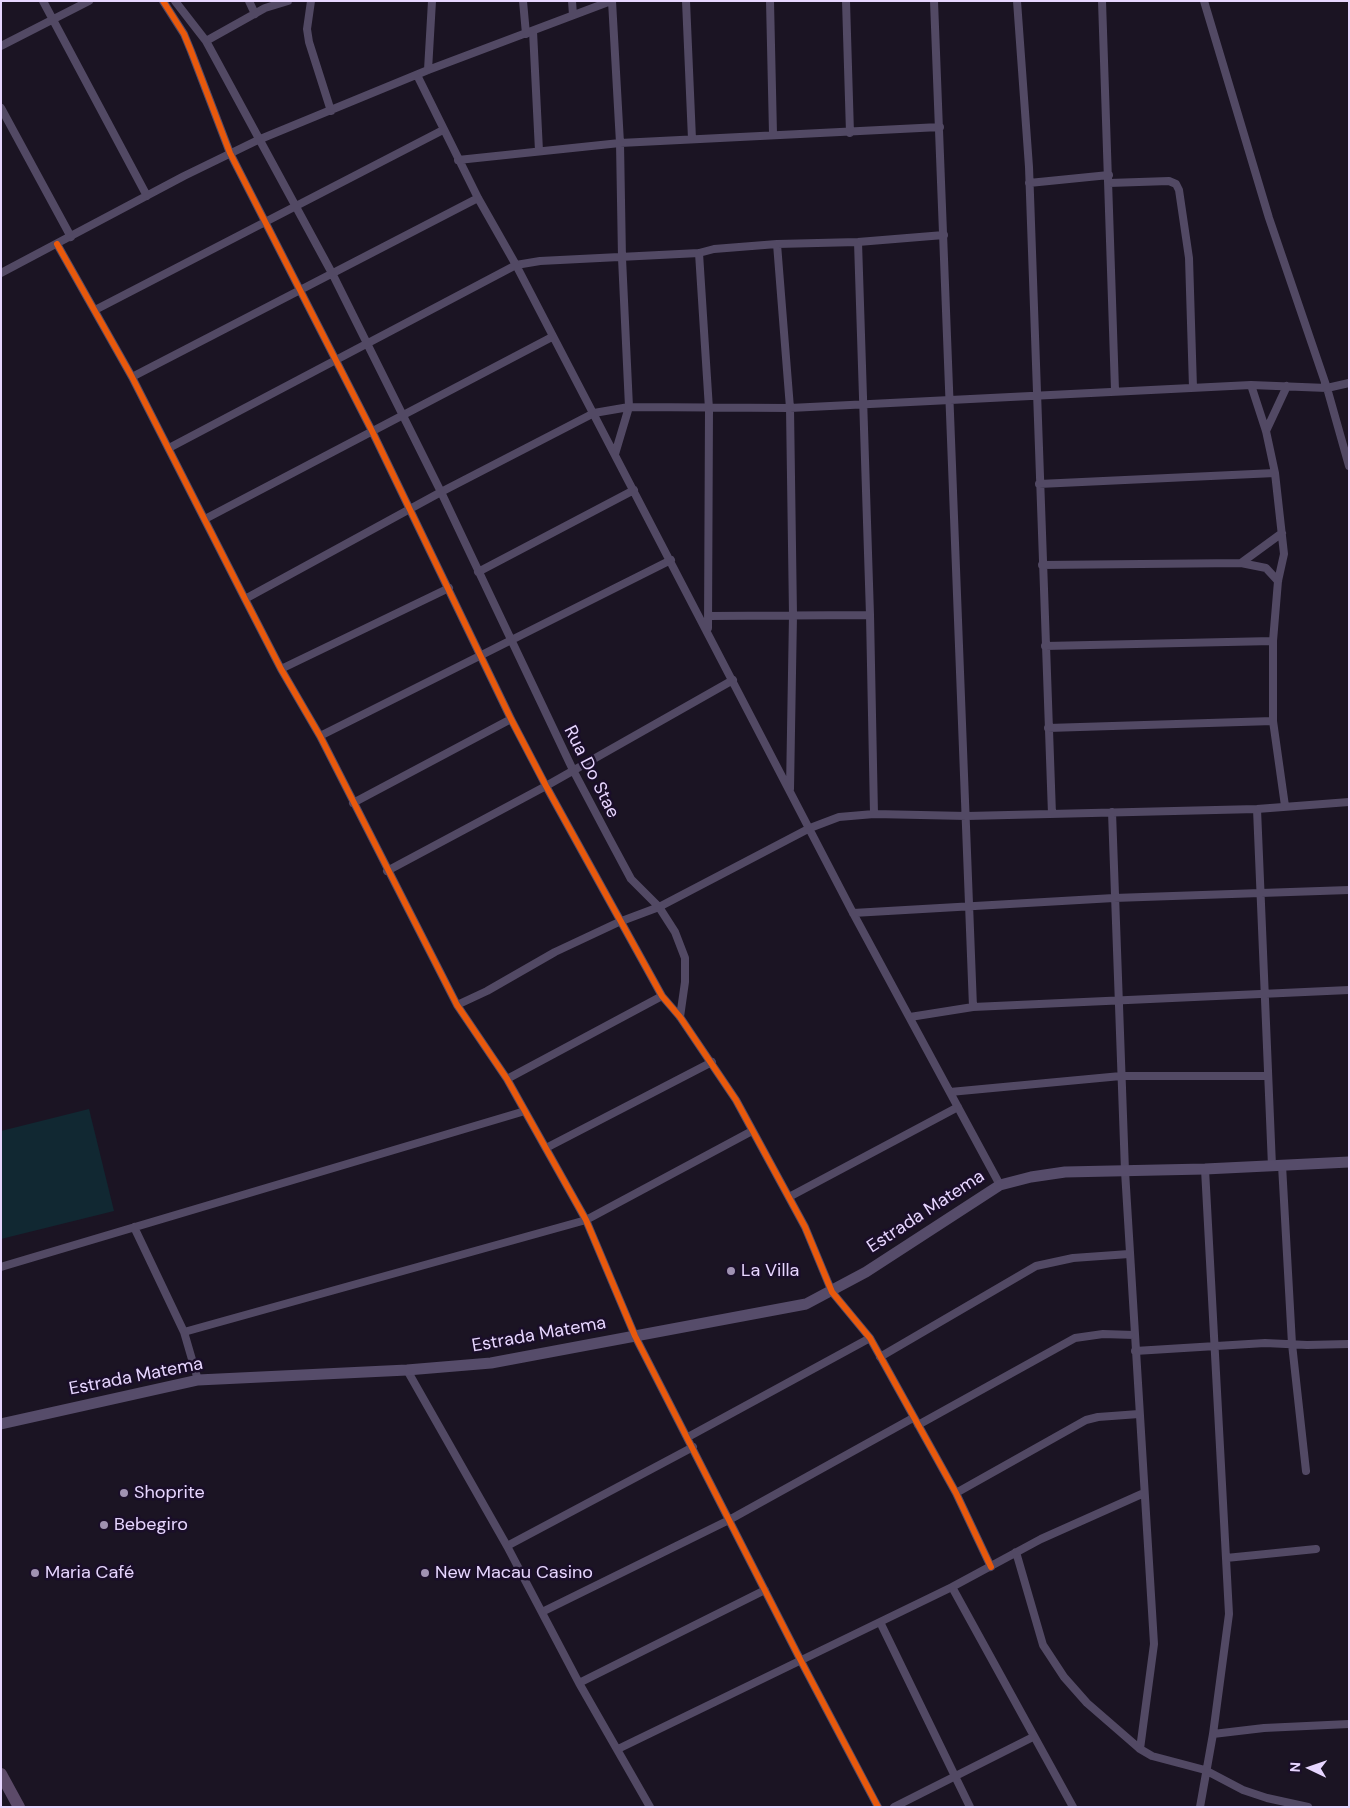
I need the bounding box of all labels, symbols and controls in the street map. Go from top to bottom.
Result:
street label: Rua Do Stae [558,722,624,822]
street label: Estrada Matema [863,1166,989,1258]
place label: La Villa [741,1260,799,1282]
marker: La Villa [725,1265,737,1277]
street label: Estrada Matema [470,1313,608,1357]
street label: Estrada Matema [67,1353,205,1401]
place label: Shoprite [134,1482,205,1504]
marker: Shoprite [118,1487,130,1499]
place label: Bebegiro [114,1514,188,1536]
marker: Bebegiro [98,1519,110,1531]
place label: Maria Café [45,1562,134,1584]
place label: New Macau Casino [435,1562,593,1584]
marker: Maria Café [29,1567,41,1579]
marker: New Macau Casino [419,1567,431,1579]
north arrow [1285,1743,1335,1793]
text: N [1286,1762,1304,1773]

